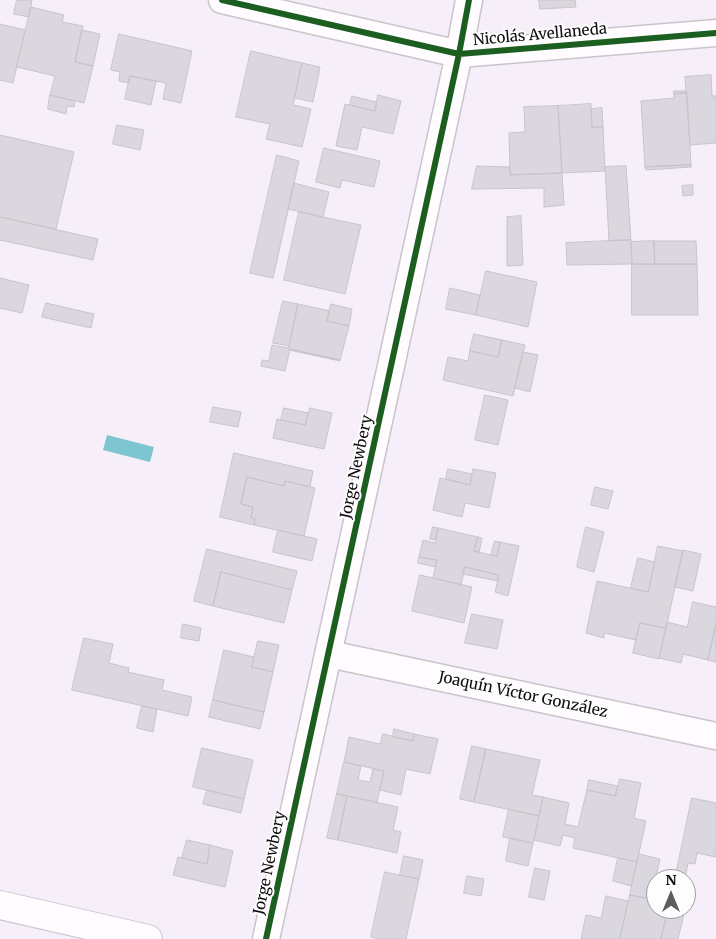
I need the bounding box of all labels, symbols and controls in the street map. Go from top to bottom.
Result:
street label: Nicolás Avellaneda [472,20,608,50]
street label: Jorge Newbery [337,413,377,521]
street label: Joaquín Víctor González [437,668,609,722]
street label: Jorge Newbery [250,809,290,917]
north arrow [646,869,696,919]
text: N [665,871,677,889]

